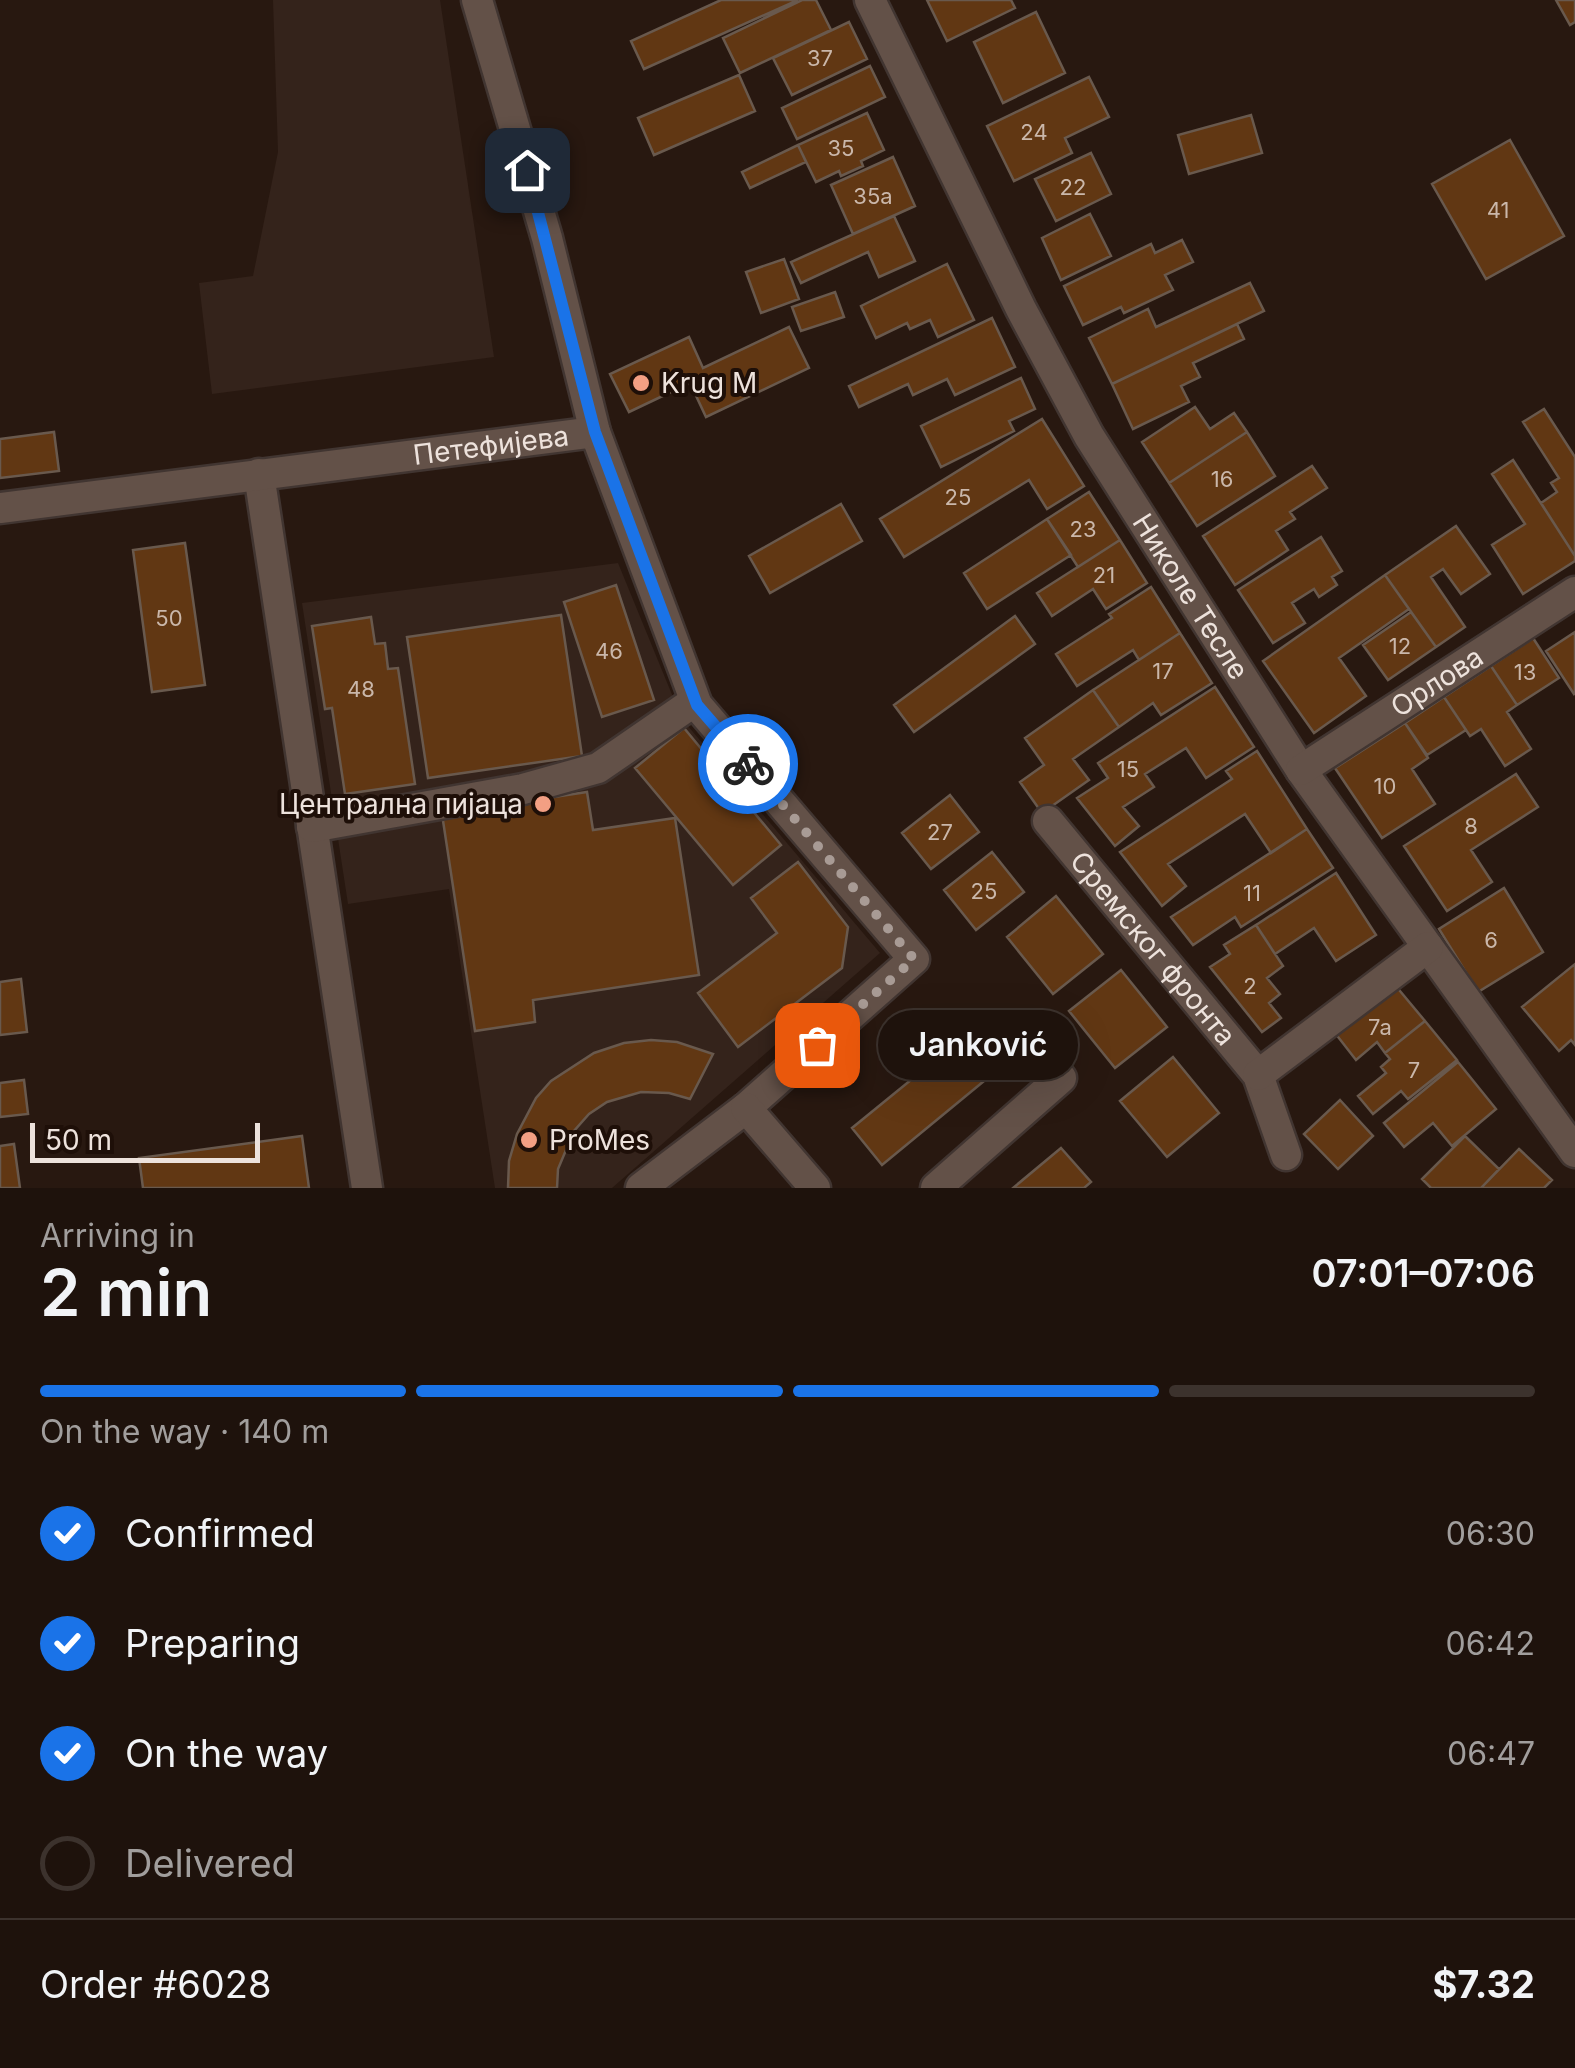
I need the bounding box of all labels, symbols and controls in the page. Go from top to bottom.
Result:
house number: 37 [807,45,833,71]
house number: 24 [1020,119,1048,145]
pin [485,128,570,213]
house number: 35 [828,135,854,161]
icon: home [500,143,555,198]
house number: 22 [1060,174,1086,200]
house number: 35a [853,183,893,209]
house number: 41 [1487,197,1509,223]
place label: Krug M [661,366,757,400]
marker: Krug M [630,372,652,394]
street label: Петефијева [411,418,571,472]
house number: 16 [1211,466,1233,492]
house number: 25 [945,484,971,510]
street label: Николе Тесле [1126,507,1256,686]
house number: 23 [1069,516,1097,542]
house number: 21 [1093,562,1115,588]
house number: 50 [155,605,183,631]
house number: 12 [1389,633,1411,659]
house number: 46 [595,638,623,664]
street label: Орлова [1384,639,1489,724]
house number: 17 [1152,658,1174,684]
house number: 13 [1514,659,1536,685]
house number: 48 [347,676,375,702]
courier [698,714,798,814]
icon: bike [721,737,776,792]
house number: 15 [1117,756,1139,782]
house number: 10 [1374,773,1396,799]
place label: Централна пијаца [279,787,523,821]
marker: Централна пијаца [532,793,554,815]
house number: 8 [1464,813,1478,839]
house number: 27 [927,819,953,845]
street label: Сремског фронта [1063,844,1243,1052]
house number: 25 [971,878,997,904]
house number: 11 [1243,880,1261,906]
house number: 6 [1484,927,1498,953]
house number: 2 [1243,973,1257,999]
pin [775,1003,860,1088]
callout: Janković [877,1010,1077,1080]
house number: 7a [1368,1014,1392,1040]
icon: bag [790,1018,845,1073]
text: Janković [909,1025,1047,1064]
house number: 7 [1408,1057,1420,1083]
scale bar [30,1118,260,1162]
text: 50 m [45,1123,112,1157]
place label: ProMes [549,1123,650,1157]
marker: ProMes [518,1129,540,1151]
text: Arriving in [40,1216,195,1255]
text: 07:01–07:06 [1311,1250,1535,1296]
text: 2 min [40,1253,212,1332]
text: On the way · 140 m [40,1412,329,1451]
icon: check [40,1506,95,1561]
text: Confirmed [125,1510,315,1556]
text: 06:30 [1446,1514,1535,1553]
icon: check [40,1616,95,1671]
text: Preparing [125,1620,300,1666]
text: 06:42 [1446,1624,1535,1663]
icon: check [40,1726,95,1781]
text: On the way [125,1730,328,1776]
text: 06:47 [1447,1734,1535,1773]
text: Delivered [125,1840,295,1886]
text: Order #6028 [40,1961,271,2007]
text: $7.32 [1432,1961,1535,2007]

